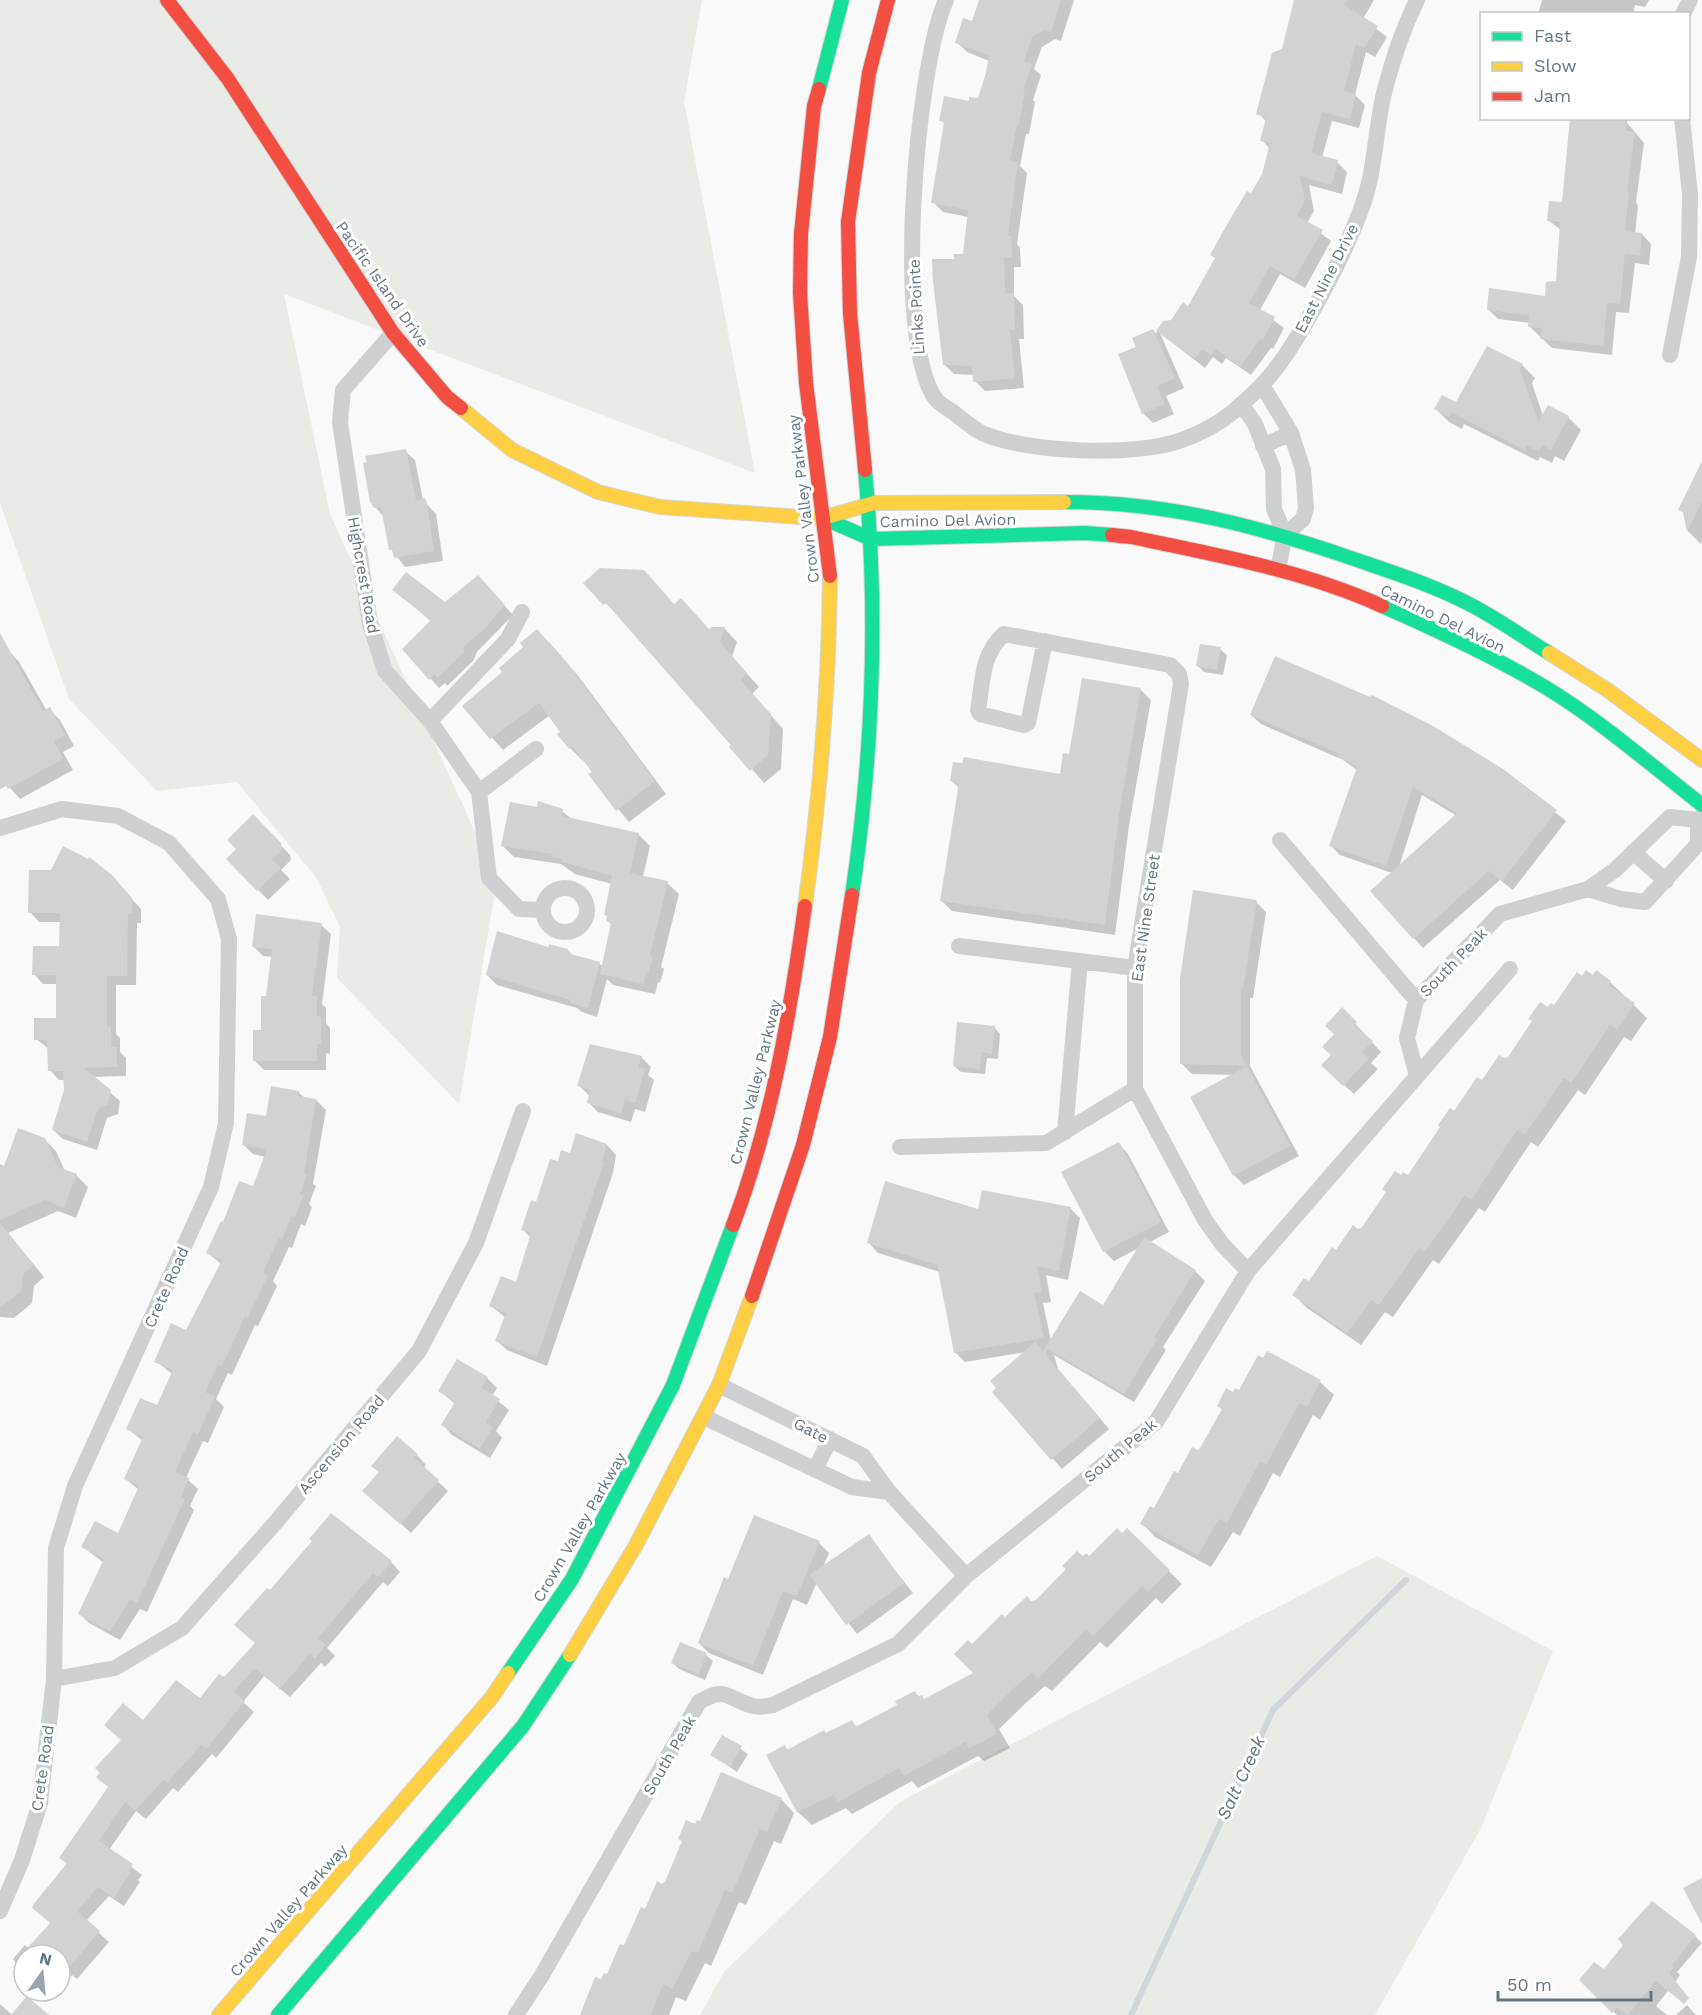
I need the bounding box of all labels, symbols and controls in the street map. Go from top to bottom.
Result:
legend [1480,12,1690,120]
text: Fast [1534,25,1572,46]
text: Slow [1534,55,1577,76]
text: Jam [1534,85,1571,106]
street label: Pacific Island Drive [332,218,433,351]
street label: East Nine Drive [1291,220,1362,336]
street label: Links Pointe [905,259,928,355]
street label: Crown Valley Parkway [784,413,823,584]
street label: Camino Del Avion [880,510,1016,531]
street label: Highcrest Road [344,515,383,635]
street label: Camino Del Avion [1377,580,1508,657]
street label: East Nine Street [1127,853,1164,983]
street label: South Peak [1416,924,1491,1001]
street label: Crown Valley Parkway [726,997,785,1167]
street label: Crete Road [140,1244,193,1331]
street label: Ascension Road [294,1391,388,1498]
street label: Gate [790,1414,831,1447]
street label: South Peak [1080,1415,1160,1486]
street label: Crown Valley Parkway [529,1448,630,1605]
street label: South Peak [639,1712,700,1798]
street label: Crete Road [27,1724,58,1812]
water label: Salt Creek [1212,1731,1270,1823]
street label: Crown Valley Parkway [226,1840,352,1981]
north arrow [12,1943,72,2003]
text: N [38,1948,54,1970]
scale bar [1498,1964,1651,2002]
text: 50 m [1507,1974,1552,1995]

